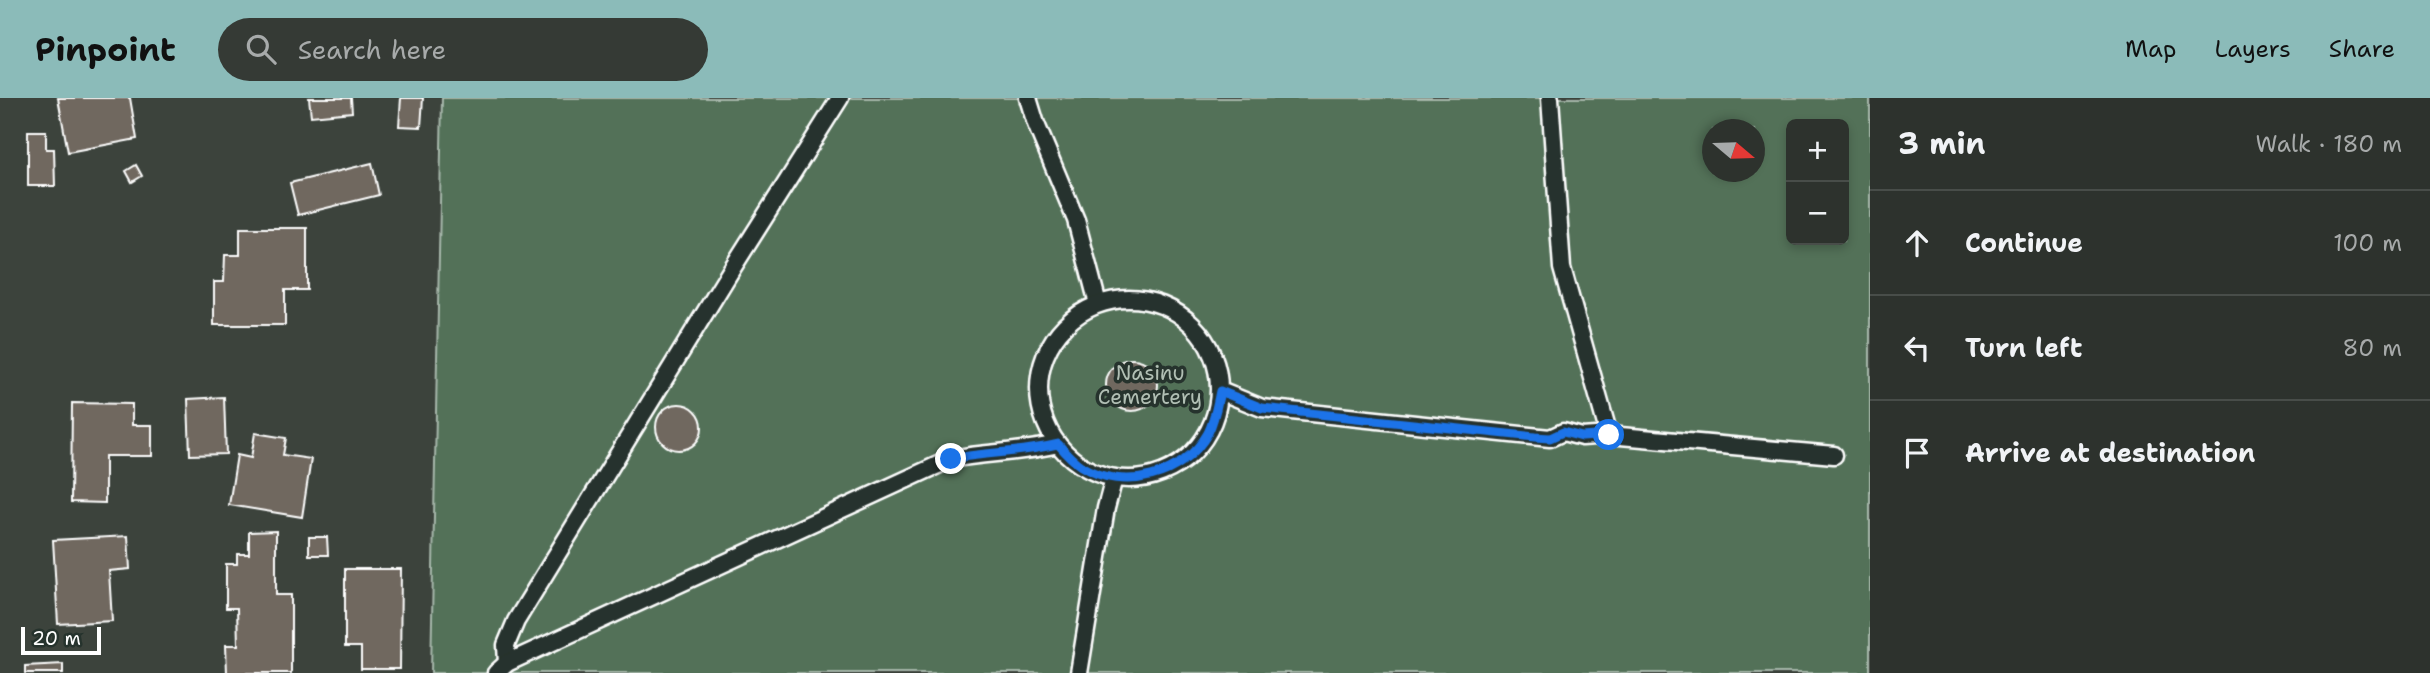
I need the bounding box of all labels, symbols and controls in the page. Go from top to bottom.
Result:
search box [218,18,708,81]
text: Pinpoint [35,27,176,72]
icon: search [242,30,280,68]
text: Search here [298,32,446,67]
text: Map [2125,33,2176,65]
text: Layers [2214,33,2291,65]
text: Share [2329,33,2395,65]
north arrow [1702,119,1765,182]
map controls [1786,119,1849,245]
button: + [1786,119,1849,182]
text: 3 min [1898,123,1985,164]
text: Walk · 180 m [2256,129,2402,159]
button: − [1786,182,1849,245]
icon: ahead [1898,224,1936,262]
text: Continue [1965,225,2083,260]
text: 100 m [2333,228,2402,258]
icon: left [1898,329,1936,367]
text: Turn left [1965,330,2082,365]
text: 80 m [2343,333,2402,363]
park label: Nasinu Cemertery [1098,359,1202,411]
route start [1593,419,1624,450]
icon: arrive [1898,434,1936,472]
text: Arrive at destination [1965,435,2255,470]
route end [935,443,966,474]
scale bar [21,624,102,656]
text: 20 m [32,626,81,651]

